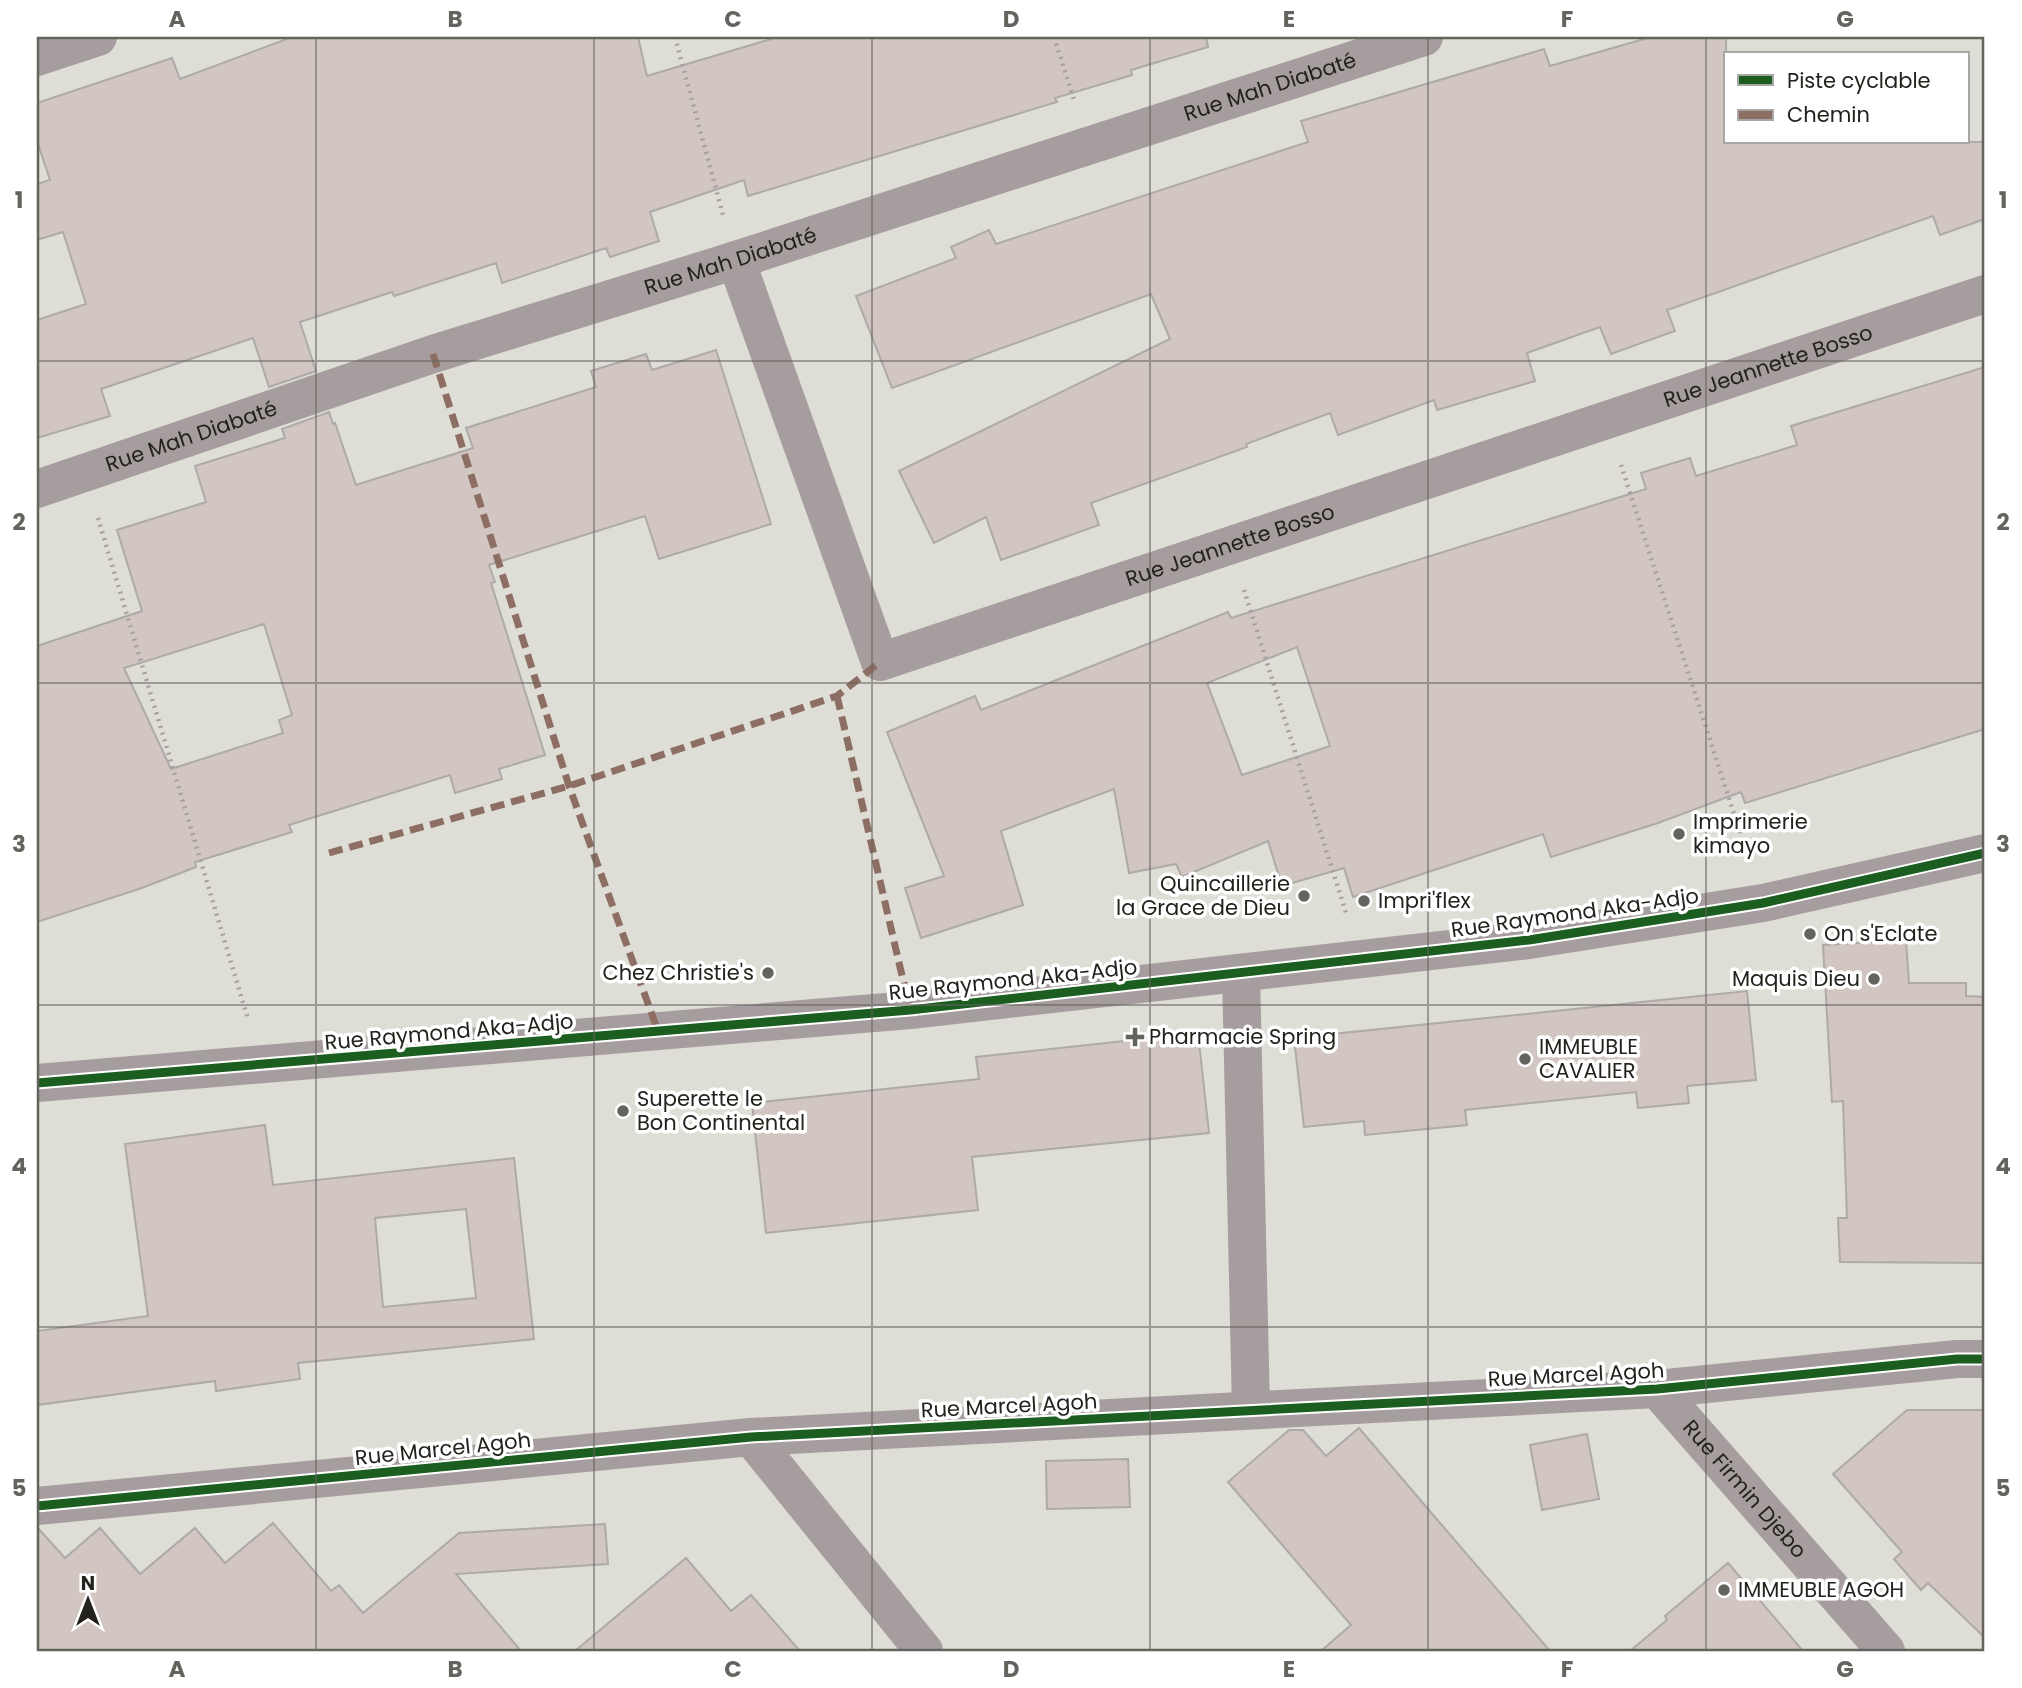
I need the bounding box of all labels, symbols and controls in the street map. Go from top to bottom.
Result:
text: A [169,3,186,35]
text: B [447,3,463,35]
text: C [724,3,742,35]
text: D [1003,3,1019,35]
text: E [1283,3,1295,35]
text: F [1561,3,1573,35]
text: G [1836,3,1854,35]
street label: Rue Mah Diabaté [1180,45,1360,128]
legend [1724,52,1969,144]
text: Piste cyclable [1787,66,1931,95]
text: Chemin [1787,100,1870,129]
text: 1 [15,184,23,216]
text: 1 [1999,184,2007,216]
street label: Rue Mah Diabaté [640,220,820,302]
street label: Rue Jeannette Bosso [1659,317,1876,414]
street label: Rue Mah Diabaté [101,393,281,479]
street label: Rue Jeannette Bosso [1122,497,1338,593]
text: 2 [12,506,26,538]
text: 2 [1996,506,2010,538]
place label: Imprimerie kimayo [1693,807,1808,860]
marker: Imprimerie kimayo [1671,826,1687,842]
text: 3 [12,828,26,860]
text: 3 [1996,828,2010,860]
place label: Quincaillerie la Grace de Dieu [1116,869,1290,922]
street label: Rue Raymond Aka-Adjo [1449,881,1701,944]
place label: Impri'flex [1378,886,1470,915]
marker: Quincaillerie la Grace de Dieu [1296,888,1312,904]
marker: Impri'flex [1356,893,1372,909]
place label: On s'Eclate [1824,919,1937,948]
marker: On s'Eclate [1802,926,1818,942]
street label: Rue Raymond Aka-Adjo [887,952,1139,1007]
place label: Chez Christie's [602,958,754,987]
place label: Maquis Dieu [1732,964,1860,993]
marker: Chez Christie's [760,965,776,981]
marker: Maquis Dieu [1866,971,1882,987]
street label: Rue Raymond Aka-Adjo [323,1006,575,1057]
place label: Pharmacie Spring [1149,1022,1336,1051]
marker: Pharmacie Spring [1127,1029,1143,1045]
place label: IMMEUBLE CAVALIER [1539,1032,1638,1085]
marker: IMMEUBLE CAVALIER [1517,1051,1533,1067]
place label: Superette le Bon Continental [637,1084,805,1137]
marker: Superette le Bon Continental [615,1103,631,1119]
text: 4 [11,1150,27,1182]
text: 4 [1995,1150,2011,1182]
street label: Rue Marcel Agoh [1487,1355,1665,1394]
street label: Rue Marcel Agoh [920,1386,1098,1425]
street label: Rue Firmin Djebo [1676,1413,1813,1564]
street label: Rue Marcel Agoh [354,1425,532,1472]
text: 5 [12,1472,26,1504]
text: 5 [1996,1472,2010,1504]
north arrow [52,1566,122,1636]
text: N [81,1570,95,1597]
place label: IMMEUBLE AGOH [1738,1575,1904,1604]
marker: IMMEUBLE AGOH [1716,1582,1732,1598]
text: A [169,1653,186,1685]
text: B [447,1653,463,1685]
text: C [724,1653,742,1685]
text: D [1003,1653,1019,1685]
text: E [1283,1653,1295,1685]
text: F [1561,1653,1573,1685]
text: G [1836,1653,1854,1685]

